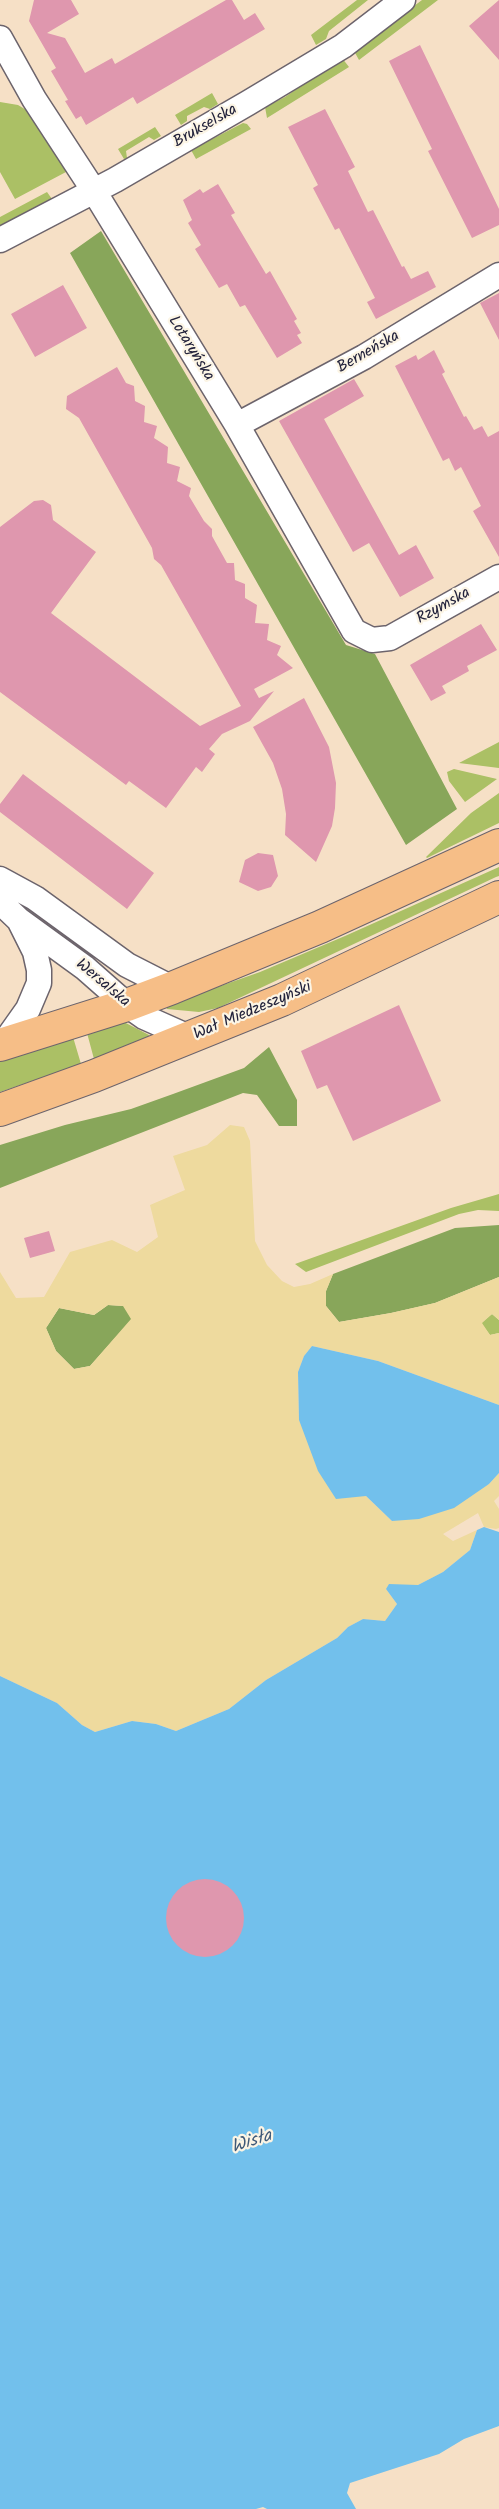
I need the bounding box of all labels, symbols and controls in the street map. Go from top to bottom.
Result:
street label: Brukselska [171,101,241,153]
street label: Lotaryńska [163,313,217,385]
street label: Berneńska [334,327,404,379]
street label: Rzymska [414,584,474,630]
street label: Wersalska [71,956,133,1012]
street label: Wał Miedzeszyński [191,979,315,1045]
water label: Wisła [229,2126,275,2160]

